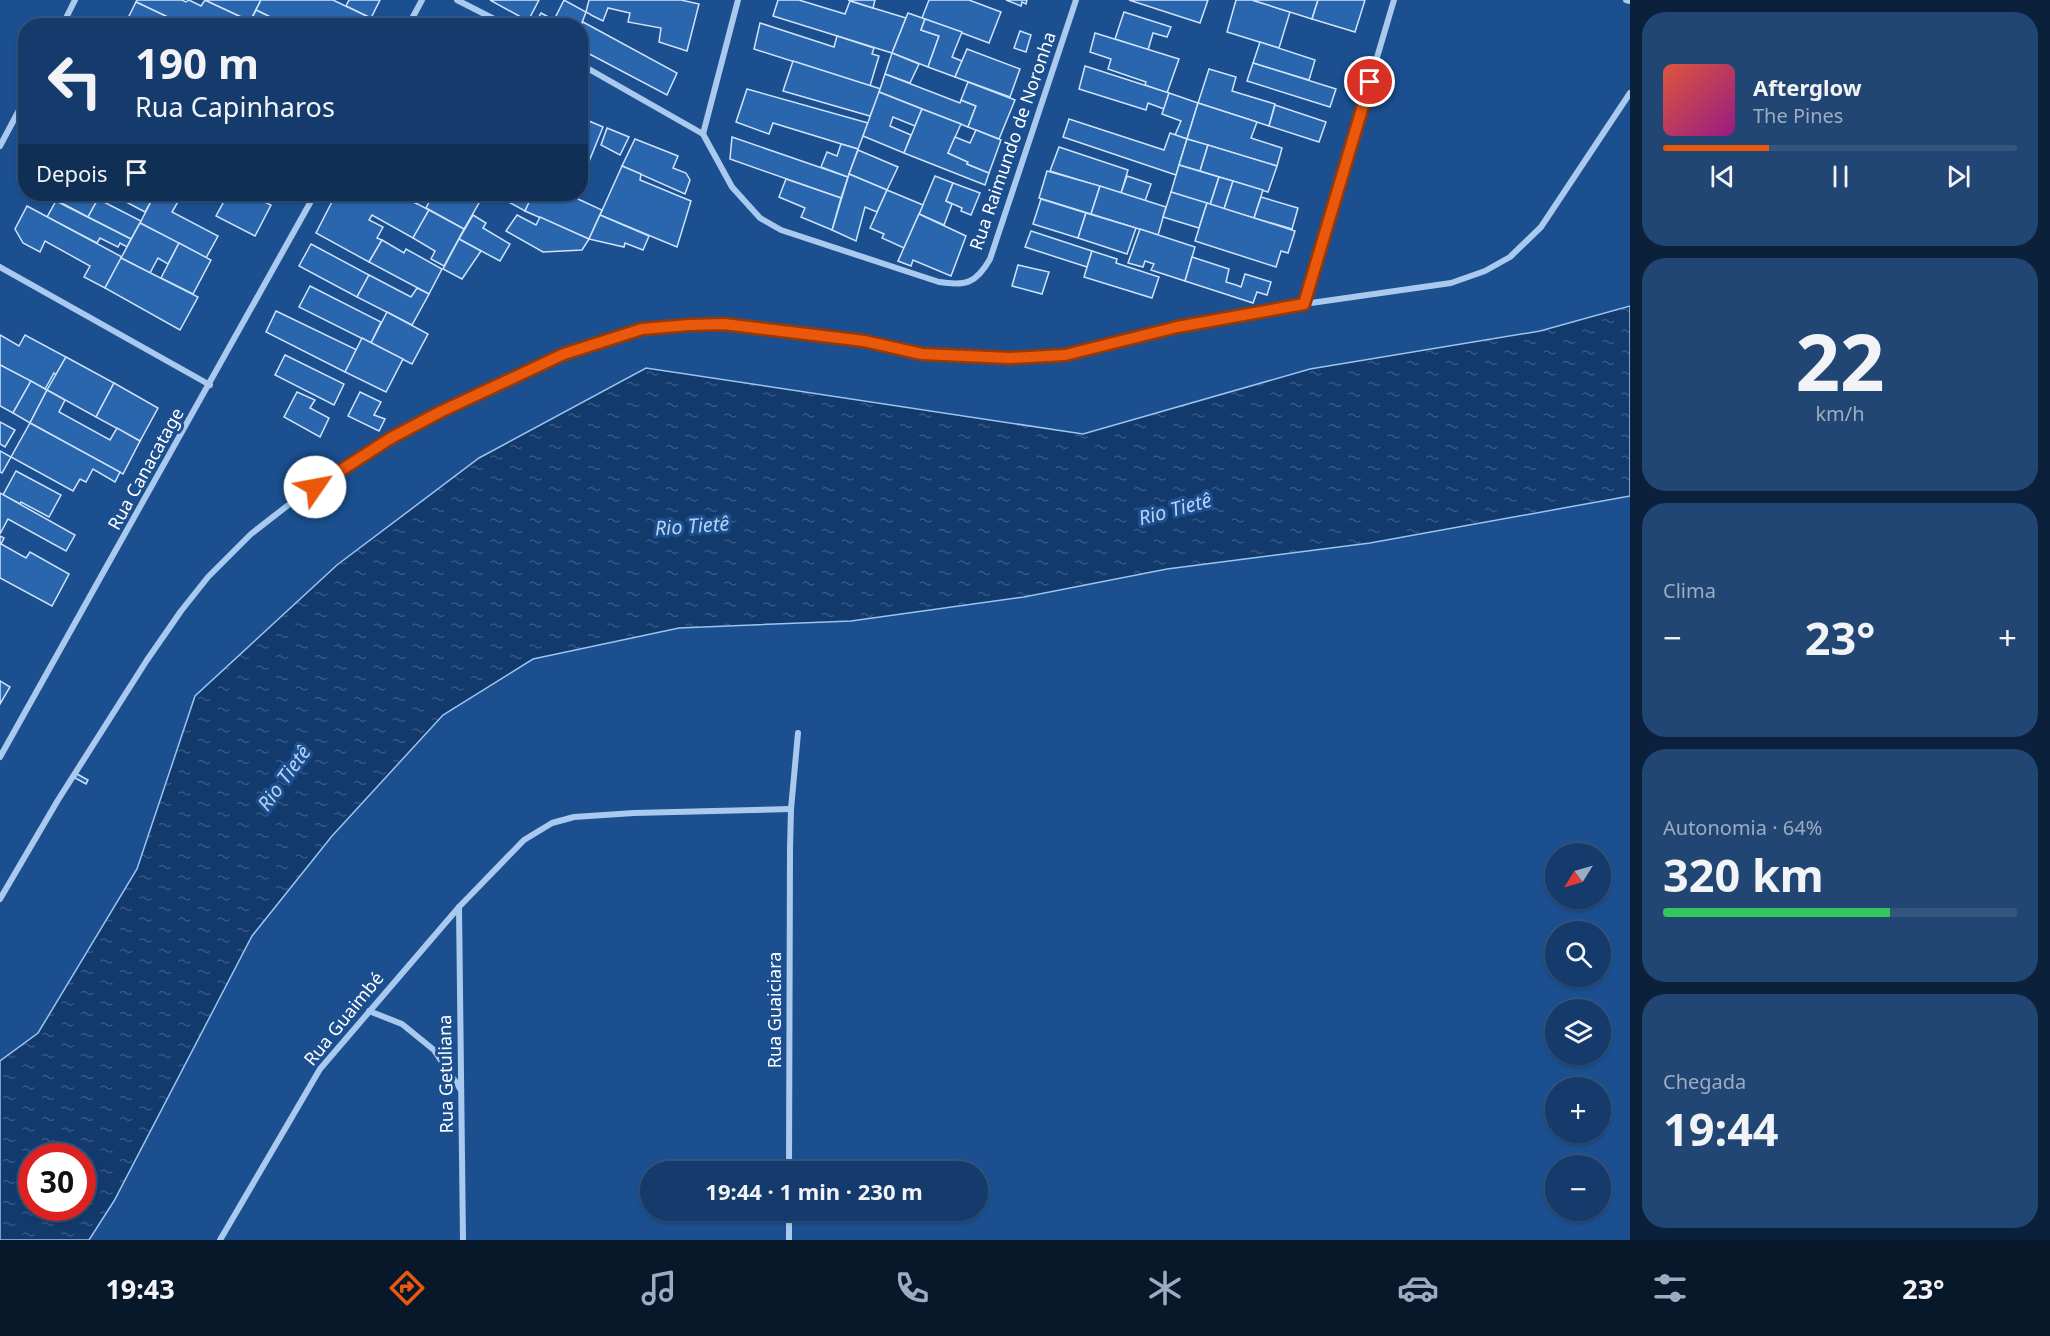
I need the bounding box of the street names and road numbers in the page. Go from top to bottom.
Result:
street label: Rua Raimundo de Noronha [963,28,1061,253]
street label: Rua Canacatage [102,403,189,534]
street label: Rua Guaiciara [762,952,786,1068]
street label: Rua Guaimbé [298,966,388,1070]
street label: Rua Getuliana [432,1015,458,1134]

